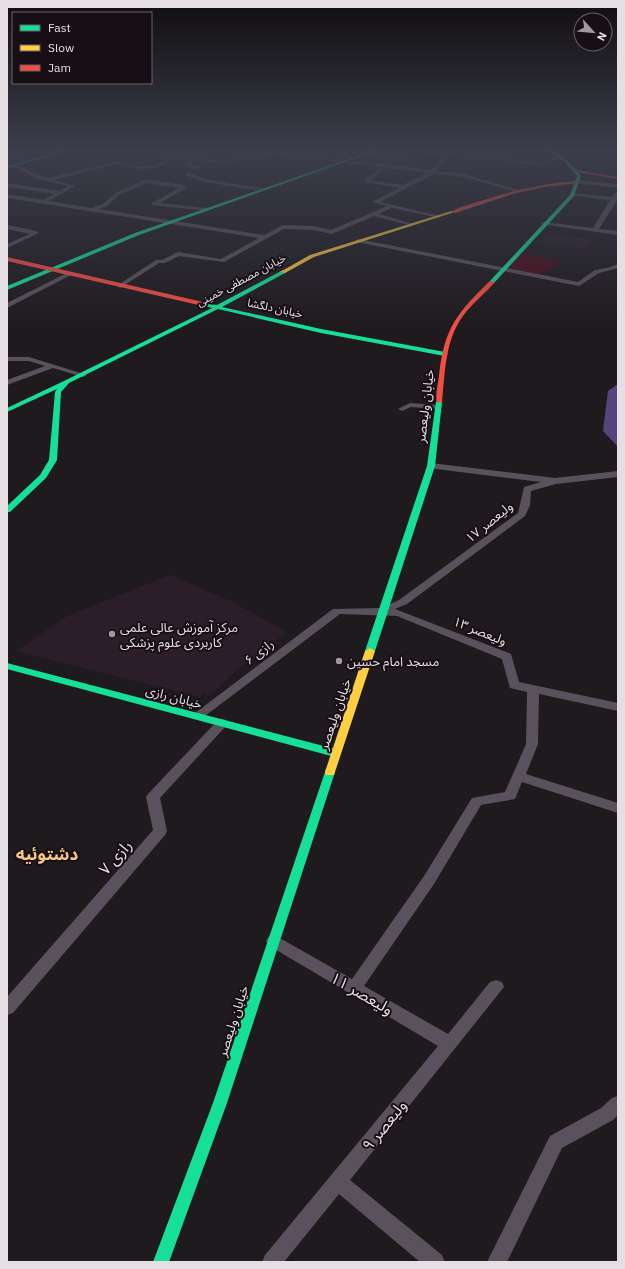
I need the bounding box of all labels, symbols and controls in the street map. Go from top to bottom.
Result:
legend [12,12,152,84]
north arrow [573,12,613,52]
text: Fast [48,20,71,35]
text: N [594,30,610,43]
text: Slow [48,40,74,55]
text: Jam [48,60,71,75]
street label: خیابان مصطفی خمینی [194,250,288,309]
street label: خیابان دلگشا [246,295,305,321]
street label: خیابان ولیعصر [412,368,438,445]
street label: ولیعصر ۱۷ [462,498,516,546]
street label: ولیعصر ۱۳ [451,613,509,649]
place label: مرکز آموزش عالی علمی کاربردی علوم پزشکی [120,619,238,652]
marker: مرکز آموزش عالی علمی کاربردی علوم پزشکی [107,629,117,639]
street label: رازی ۶ [241,635,277,669]
place label: مسجد امام حسین [347,653,439,671]
marker: مسجد امام حسین [334,656,344,666]
street label: خیابان ولیعصر [315,676,355,753]
street label: خیابان رازی [144,681,204,713]
street label: رازی ۷ [94,835,136,879]
district label: دشتوئیه [16,843,79,865]
street label: ولیعصر ۱۱ [327,967,397,1019]
street label: خیابان ولیعصر [213,983,253,1060]
street label: ولیعصر ۹ [357,1095,411,1155]

